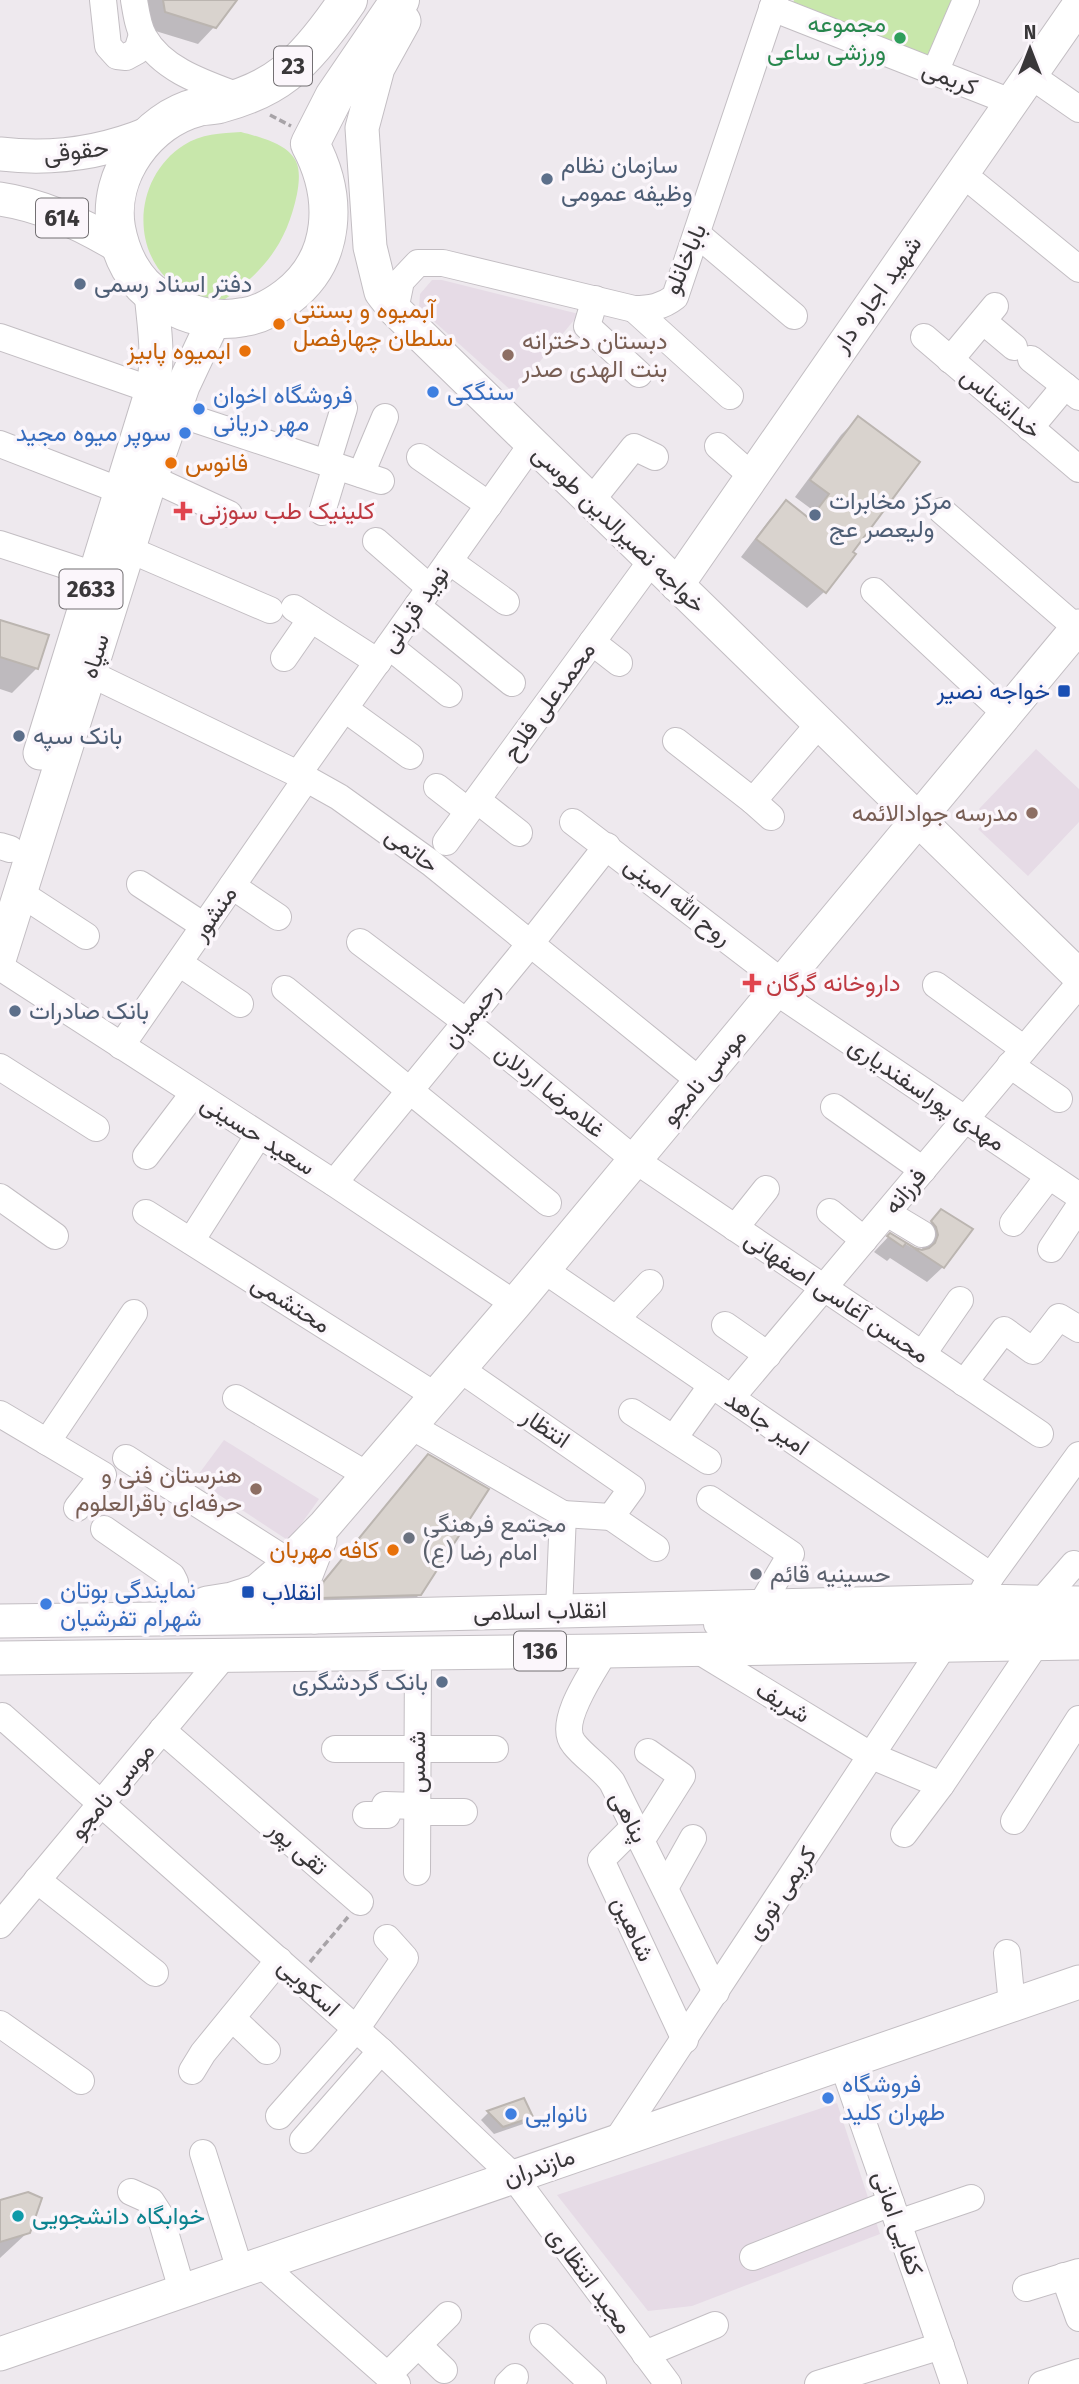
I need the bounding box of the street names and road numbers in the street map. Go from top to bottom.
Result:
road number: 23 [274,46,312,86]
street label: کریمی [918,55,982,102]
street label: حقوقی [42,133,110,170]
road number: 614 [36,198,88,238]
street label: باباخانلو [658,219,713,299]
street label: شهید اجاره دار [826,230,928,359]
street label: خداشناس [955,361,1047,445]
street label: خواجه نصیرالدین طوسی [526,439,711,620]
street label: نوید قربانی [375,560,456,658]
road number: 2633 [60,569,122,608]
street label: سپاه [75,630,117,682]
street label: محمدعلی فلاح [497,636,603,767]
street label: حاتمی [380,821,444,879]
street label: روح الله امینی [618,850,737,953]
street label: منشور [185,880,244,947]
street label: رحیمیان [436,977,507,1054]
street label: موسی نامجو [656,1023,753,1132]
street label: مهدی پوراسفندیاری [842,1031,1011,1158]
street label: غلامرضا اردلان [489,1038,611,1145]
street label: سعید حسینی [196,1089,320,1181]
street label: فرزانه [878,1162,933,1220]
street label: محسن آغاسی اصفهانی [739,1225,935,1370]
street label: محتشمی [246,1269,336,1339]
street label: امیر جاهد [719,1385,814,1462]
street label: انتظار [515,1401,575,1455]
street label: انقلاب اسلامی [473,1596,607,1626]
road number: 136 [514,1632,566,1670]
street label: شریف [750,1675,815,1730]
street label: شمس [403,1731,431,1793]
street label: موسی نامجو [64,1737,161,1846]
street label: پناهی [602,1787,654,1848]
street label: تقی پور [261,1814,333,1883]
street label: کریمی نوری [740,1841,823,1945]
street label: شاهین [606,1892,660,1966]
street label: اسکویی [272,1952,346,2023]
street label: مازندران [500,2142,579,2193]
street label: کفایی امانی [867,2167,929,2279]
street label: مجید انتظاری [541,2221,638,2340]

